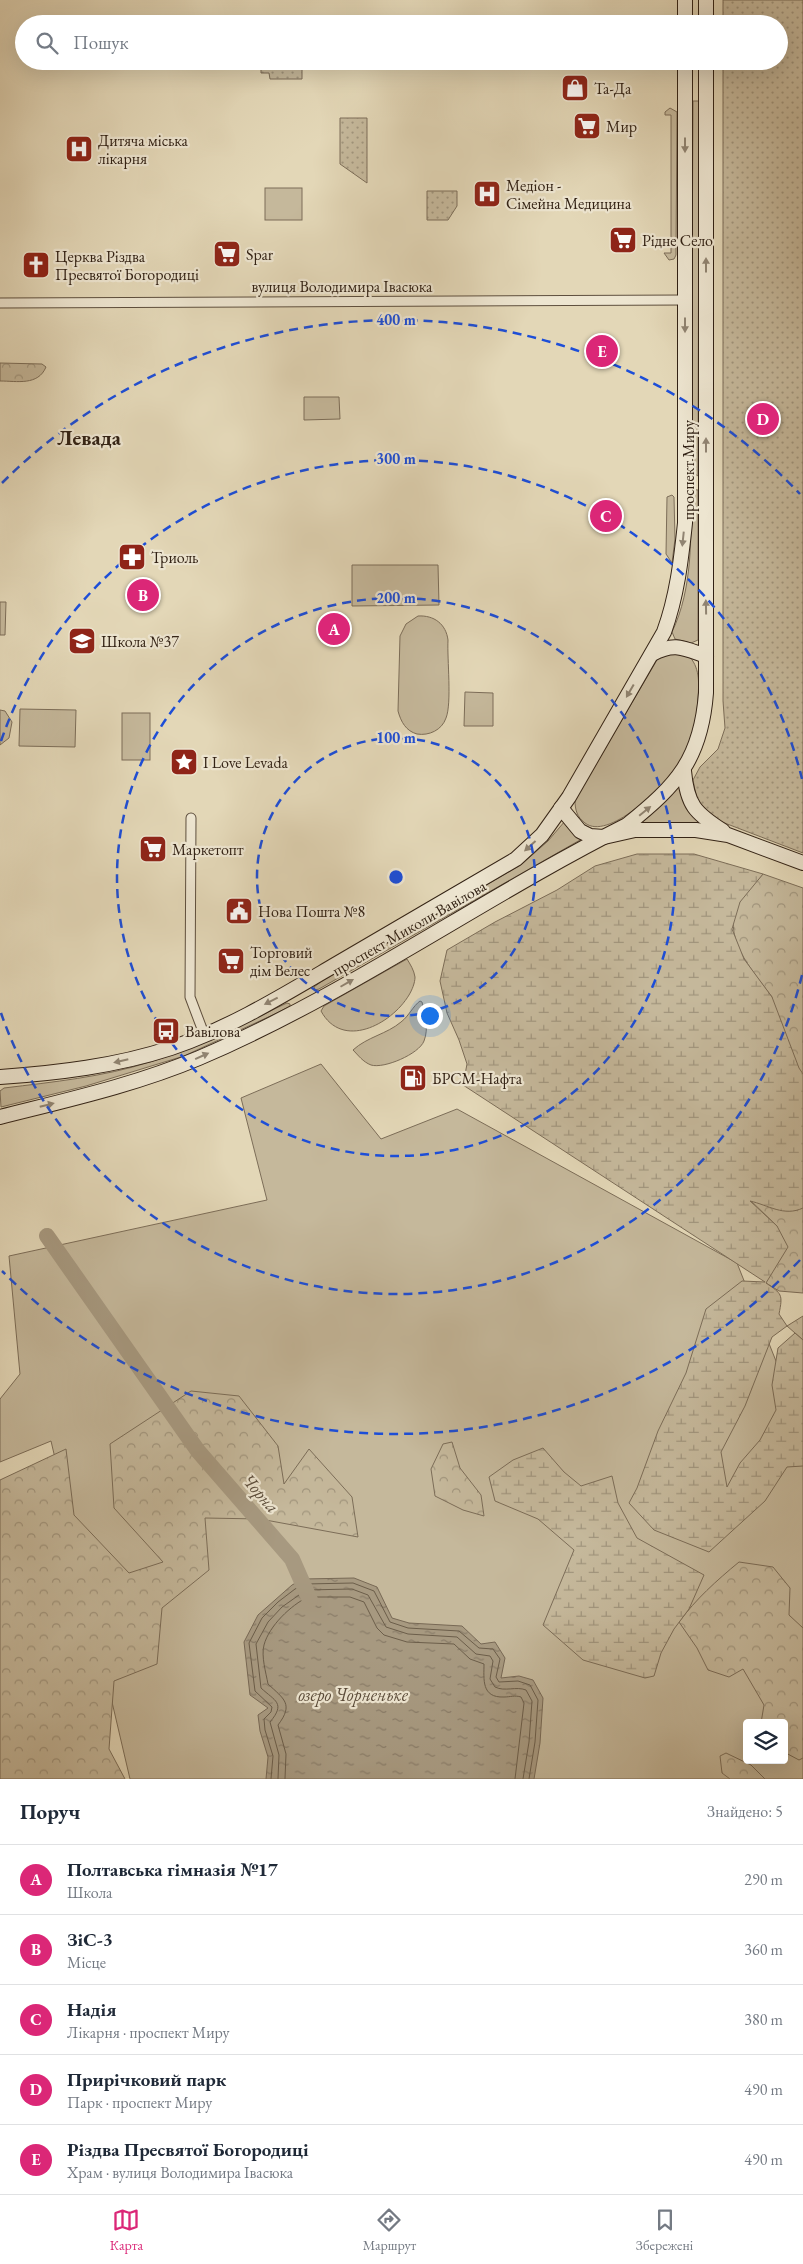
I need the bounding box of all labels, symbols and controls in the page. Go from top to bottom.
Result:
search box [15,15,788,70]
icon: search [33,29,61,57]
text: Пошук [73,30,129,55]
shop icon: Та-Да [560,73,590,103]
place label: Та-Да [594,78,632,99]
supermarket icon: Мир [572,111,602,141]
place label: Мир [606,116,637,137]
place label: Дитяча міська лікарня [98,130,189,169]
hospital icon: Дитяча міська лікарня [64,134,94,164]
one-way arrow [681,137,689,153]
place label: Медіон - Сімейна Медицина [506,175,632,214]
hospital icon: Медіон - Сімейна Медицина [472,179,502,209]
supermarket icon: Рідне Село [608,225,638,255]
place label: Рідне Село [642,230,713,251]
supermarket icon: Spar [212,239,242,269]
place label: Spar [246,244,274,265]
place label: Церква Різдва Пресвятої Богородиці [55,246,199,285]
church icon: Церква Різдва Пресвятої Богородиці [21,250,51,280]
one-way arrow [701,257,709,273]
street label: вулиця Володимира Івасюка [252,276,433,297]
text: 400 m [376,310,416,329]
one-way arrow [681,317,689,333]
pin: E [586,332,618,370]
pin: D [747,400,779,438]
street label: проспект Миру [678,419,699,520]
district label: Левада [57,424,122,451]
one-way arrow [702,437,710,453]
text: 300 m [376,449,416,468]
pin: C [590,497,622,535]
one-way arrow [679,532,687,548]
pharmacy icon: Триоль [117,542,147,572]
place label: Триоль [151,547,199,568]
pin: B [127,576,159,614]
text: 200 m [376,588,416,607]
one-way arrow [702,599,710,615]
pin: A [318,610,350,648]
school or university icon: Школа №37 [67,626,97,656]
place label: Школа №37 [101,631,179,652]
one-way arrow [626,684,635,697]
text: 100 m [376,728,416,747]
place icon: I Love Levada [169,747,199,777]
place label: I Love Levada [203,752,289,773]
one-way arrow [638,805,651,816]
supermarket icon: Маркетопт [138,834,168,864]
place label: Маркетопт [172,839,244,860]
one-way arrow [524,840,537,851]
centre of rings [387,868,405,886]
street label: проспект Миколи Вавілова [328,875,490,981]
public building icon: Нова Пошта №8 [224,896,254,926]
place label: Нова Пошта №8 [258,901,366,922]
place label: Торговий дім Велес [250,942,313,981]
supermarket icon: Торговий дім Велес [216,946,246,976]
one-way arrow [340,979,355,987]
one-way arrow [264,997,278,1005]
your location [417,1003,443,1029]
bus stop icon: Вавілова [151,1016,181,1046]
place label: Вавілова [185,1021,241,1042]
one-way arrow [195,1051,209,1059]
one-way arrow [113,1057,128,1065]
fuel station icon: БРСМ-Нафта [398,1063,428,1093]
place label: БРСМ-Нафта [432,1068,523,1089]
one-way arrow [40,1101,55,1109]
water label: Чорна [237,1468,284,1518]
water label: озеро Чорненьке [298,1683,409,1707]
map controls [743,1719,788,1764]
button: layers [743,1719,788,1764]
text: Поруч [20,1798,80,1825]
text: Знайдено: 5 [707,1801,783,1822]
text: Полтавська гімназія №17 [67,1857,278,1882]
text: A [30,1869,42,1890]
text: 290 m [744,1869,783,1890]
text: Школа [67,1882,112,1903]
text: ЗіС-3 [67,1927,113,1952]
text: B [31,1939,41,1960]
text: 360 m [744,1939,783,1960]
text: Місце [67,1952,106,1973]
text: Надія [67,1997,116,2022]
text: C [30,2009,42,2030]
text: 380 m [744,2009,783,2030]
text: Лікарня · проспект Миру [67,2022,230,2043]
text: Прирічковий парк [67,2067,226,2092]
text: D [30,2079,42,2100]
text: 490 m [744,2079,783,2100]
text: Парк · проспект Миру [67,2092,212,2113]
text: Різдва Пресвятої Богородиці [67,2137,309,2162]
text: E [31,2149,41,2170]
text: 490 m [744,2149,783,2170]
text: Храм · вулиця Володимира Івасюка [67,2162,293,2183]
tab: Карта [110,2206,143,2254]
tab: Маршрут [363,2206,416,2254]
tab: Збережені [636,2206,693,2254]

